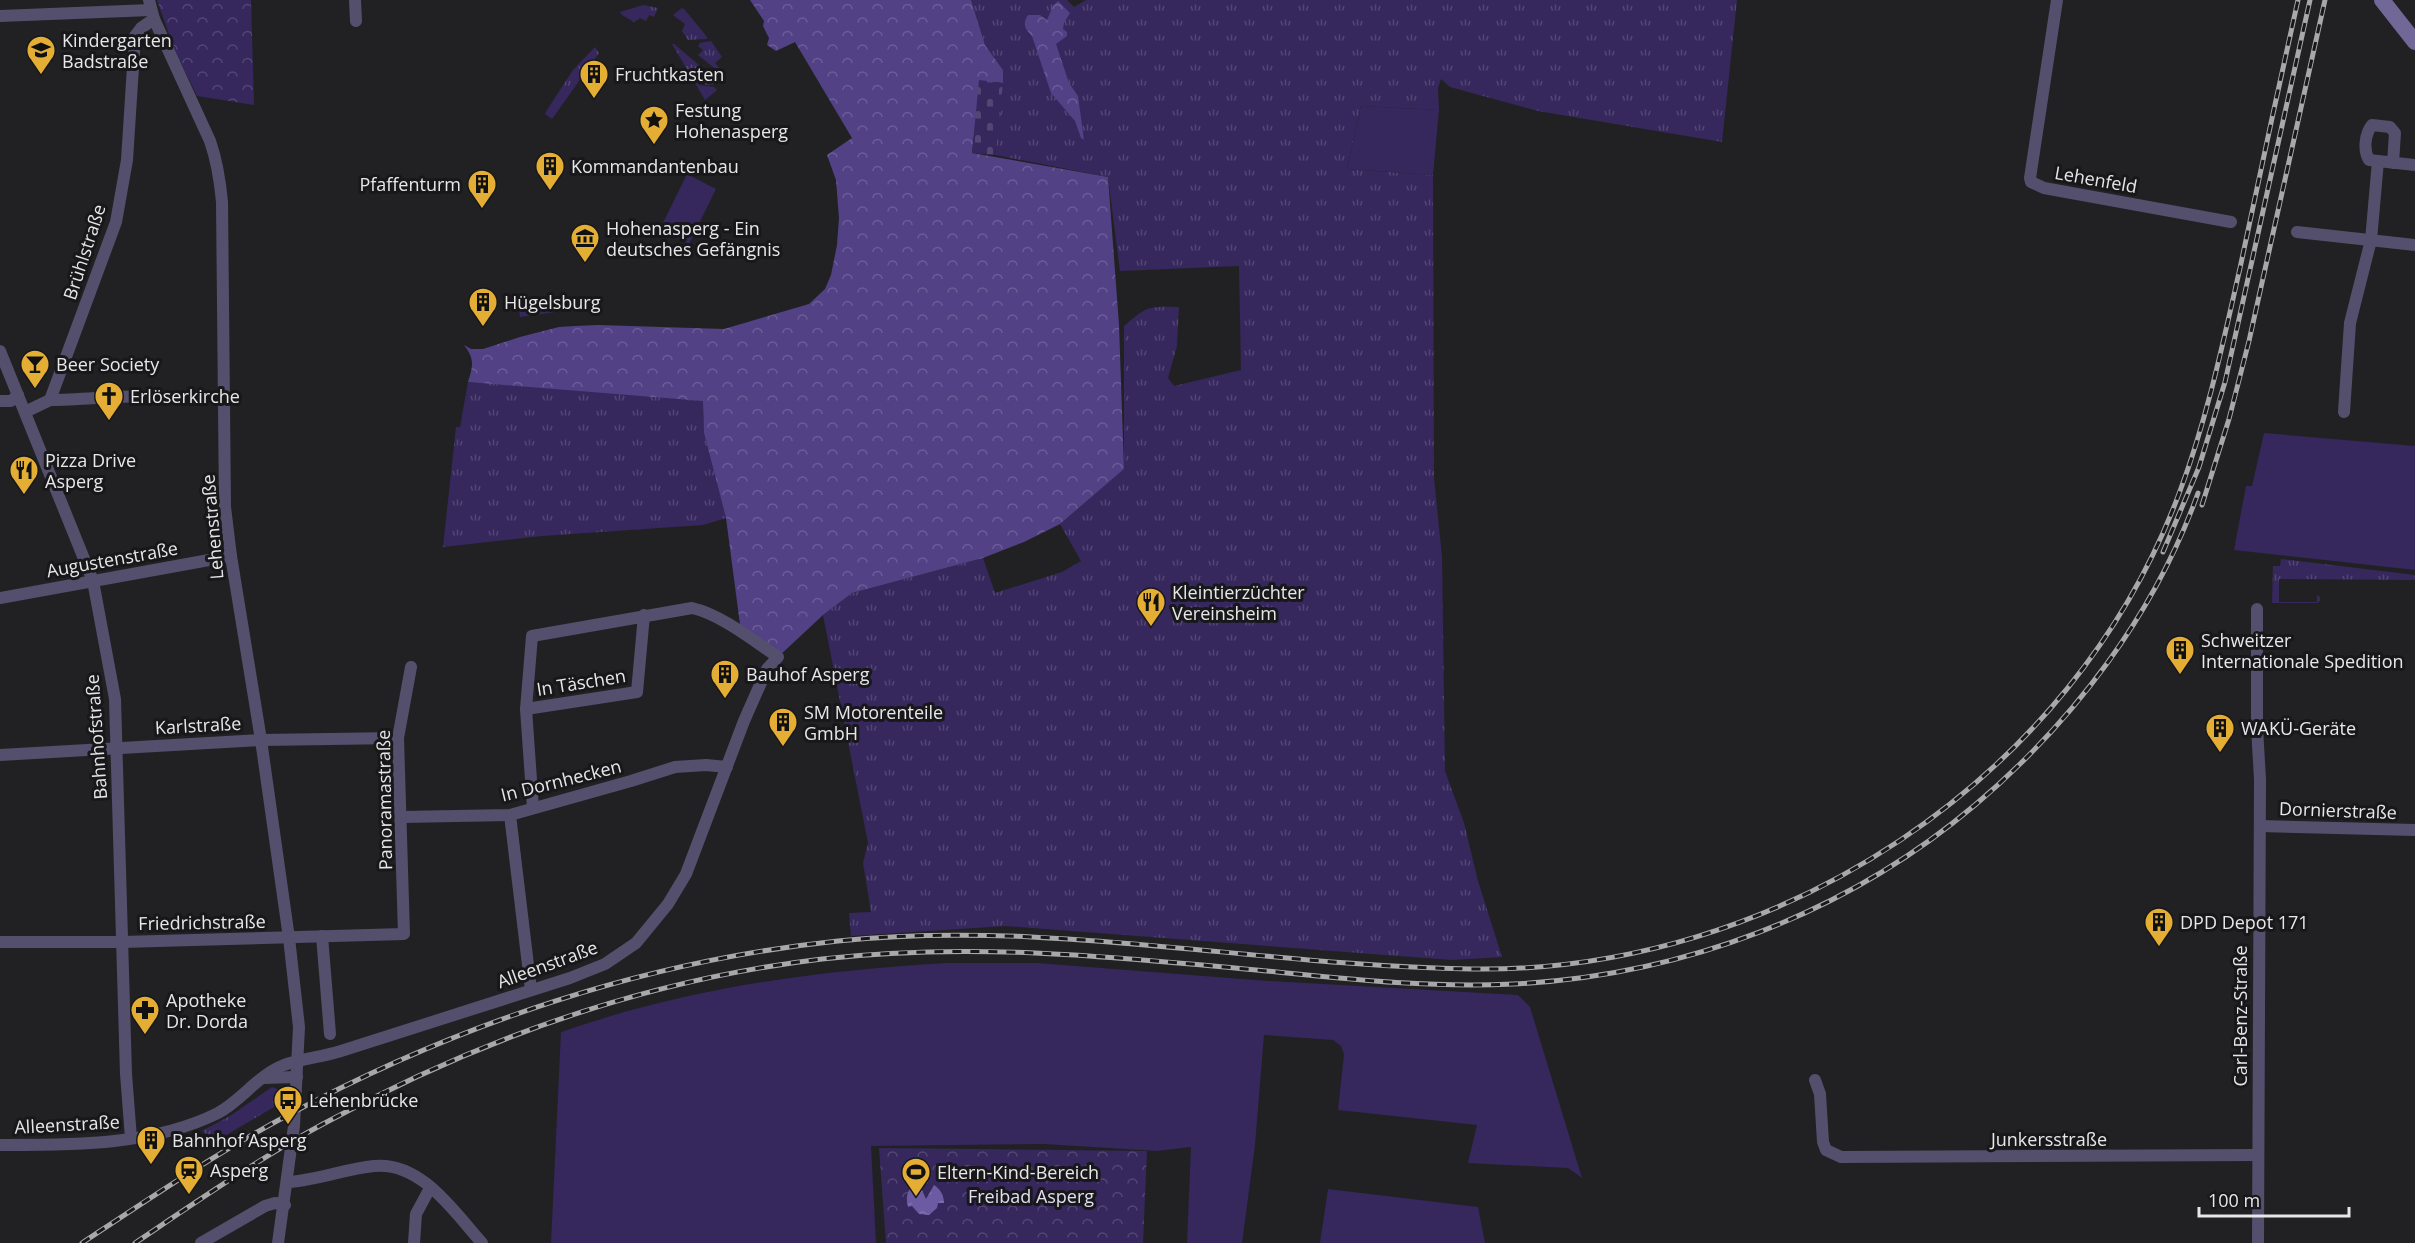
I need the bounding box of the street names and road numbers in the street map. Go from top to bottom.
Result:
street label: Lehenfeld [2053,160,2139,198]
street label: Brühlstraße [57,201,111,303]
street label: Lehenstraße [195,473,229,581]
street label: Augustenstraße [44,536,180,582]
street label: In Täschen [535,663,627,701]
street label: Bahnhofstraße [80,674,112,800]
street label: Karlstraße [154,711,242,739]
street label: Panoramastraße [371,730,397,870]
street label: In Dornhecken [498,753,624,807]
street label: Dornierstraße [2279,796,2397,824]
street label: Friedrichstraße [138,909,266,935]
street label: Alleenstraße [493,935,601,993]
street label: Carl-Benz-Straße [2228,946,2252,1087]
street label: Alleenstraße [14,1109,120,1139]
street label: Junkersstraße [1989,1127,2107,1151]

